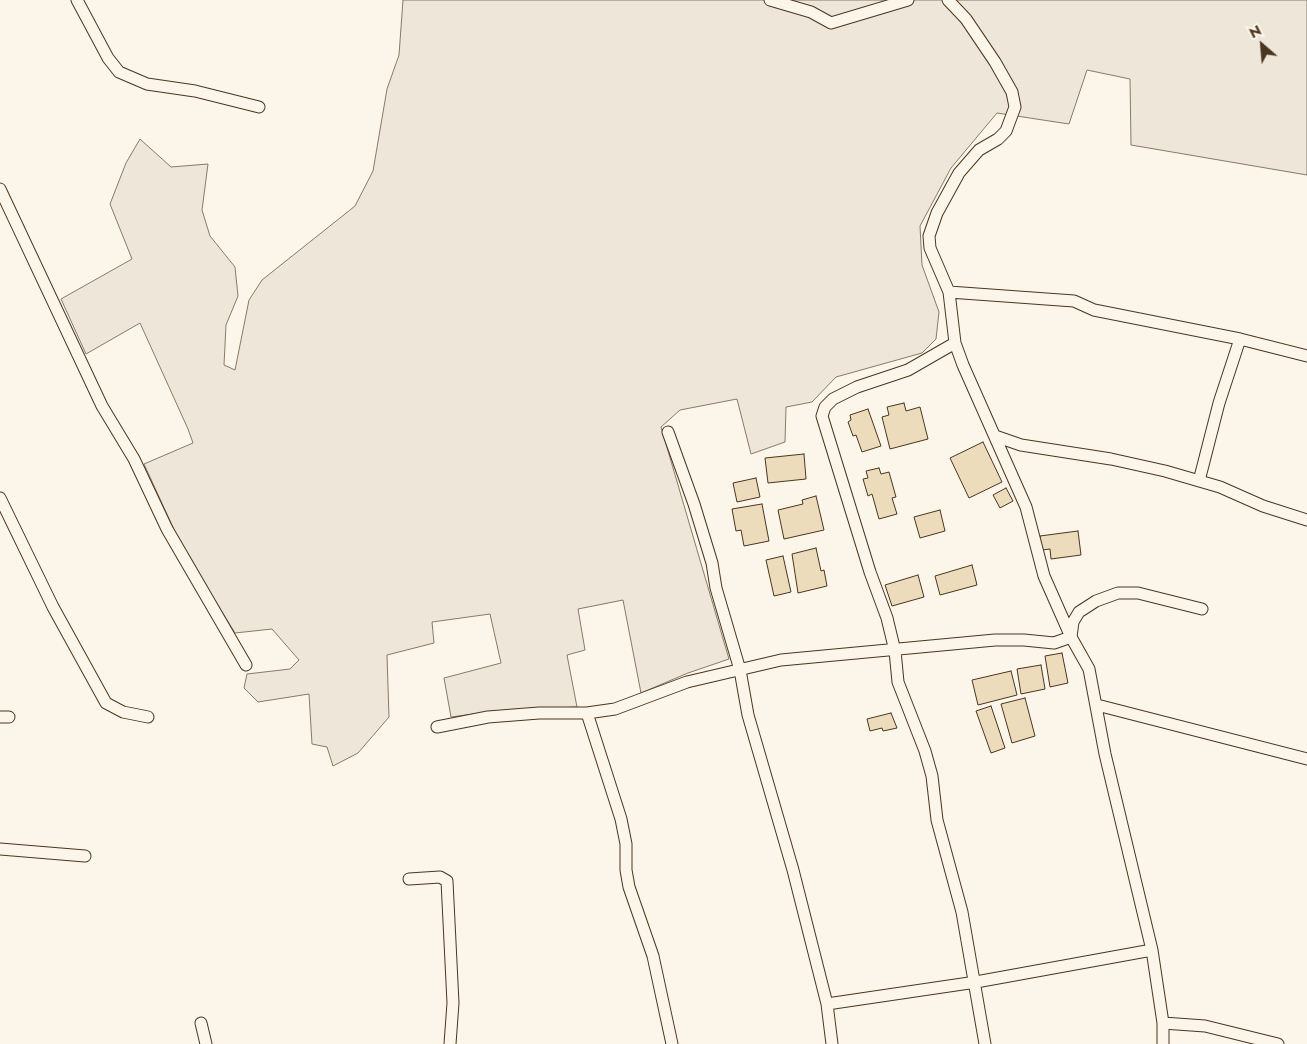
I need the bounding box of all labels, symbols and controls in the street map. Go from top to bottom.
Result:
north arrow [1237,20,1287,70]
text: N [1246,20,1265,43]

